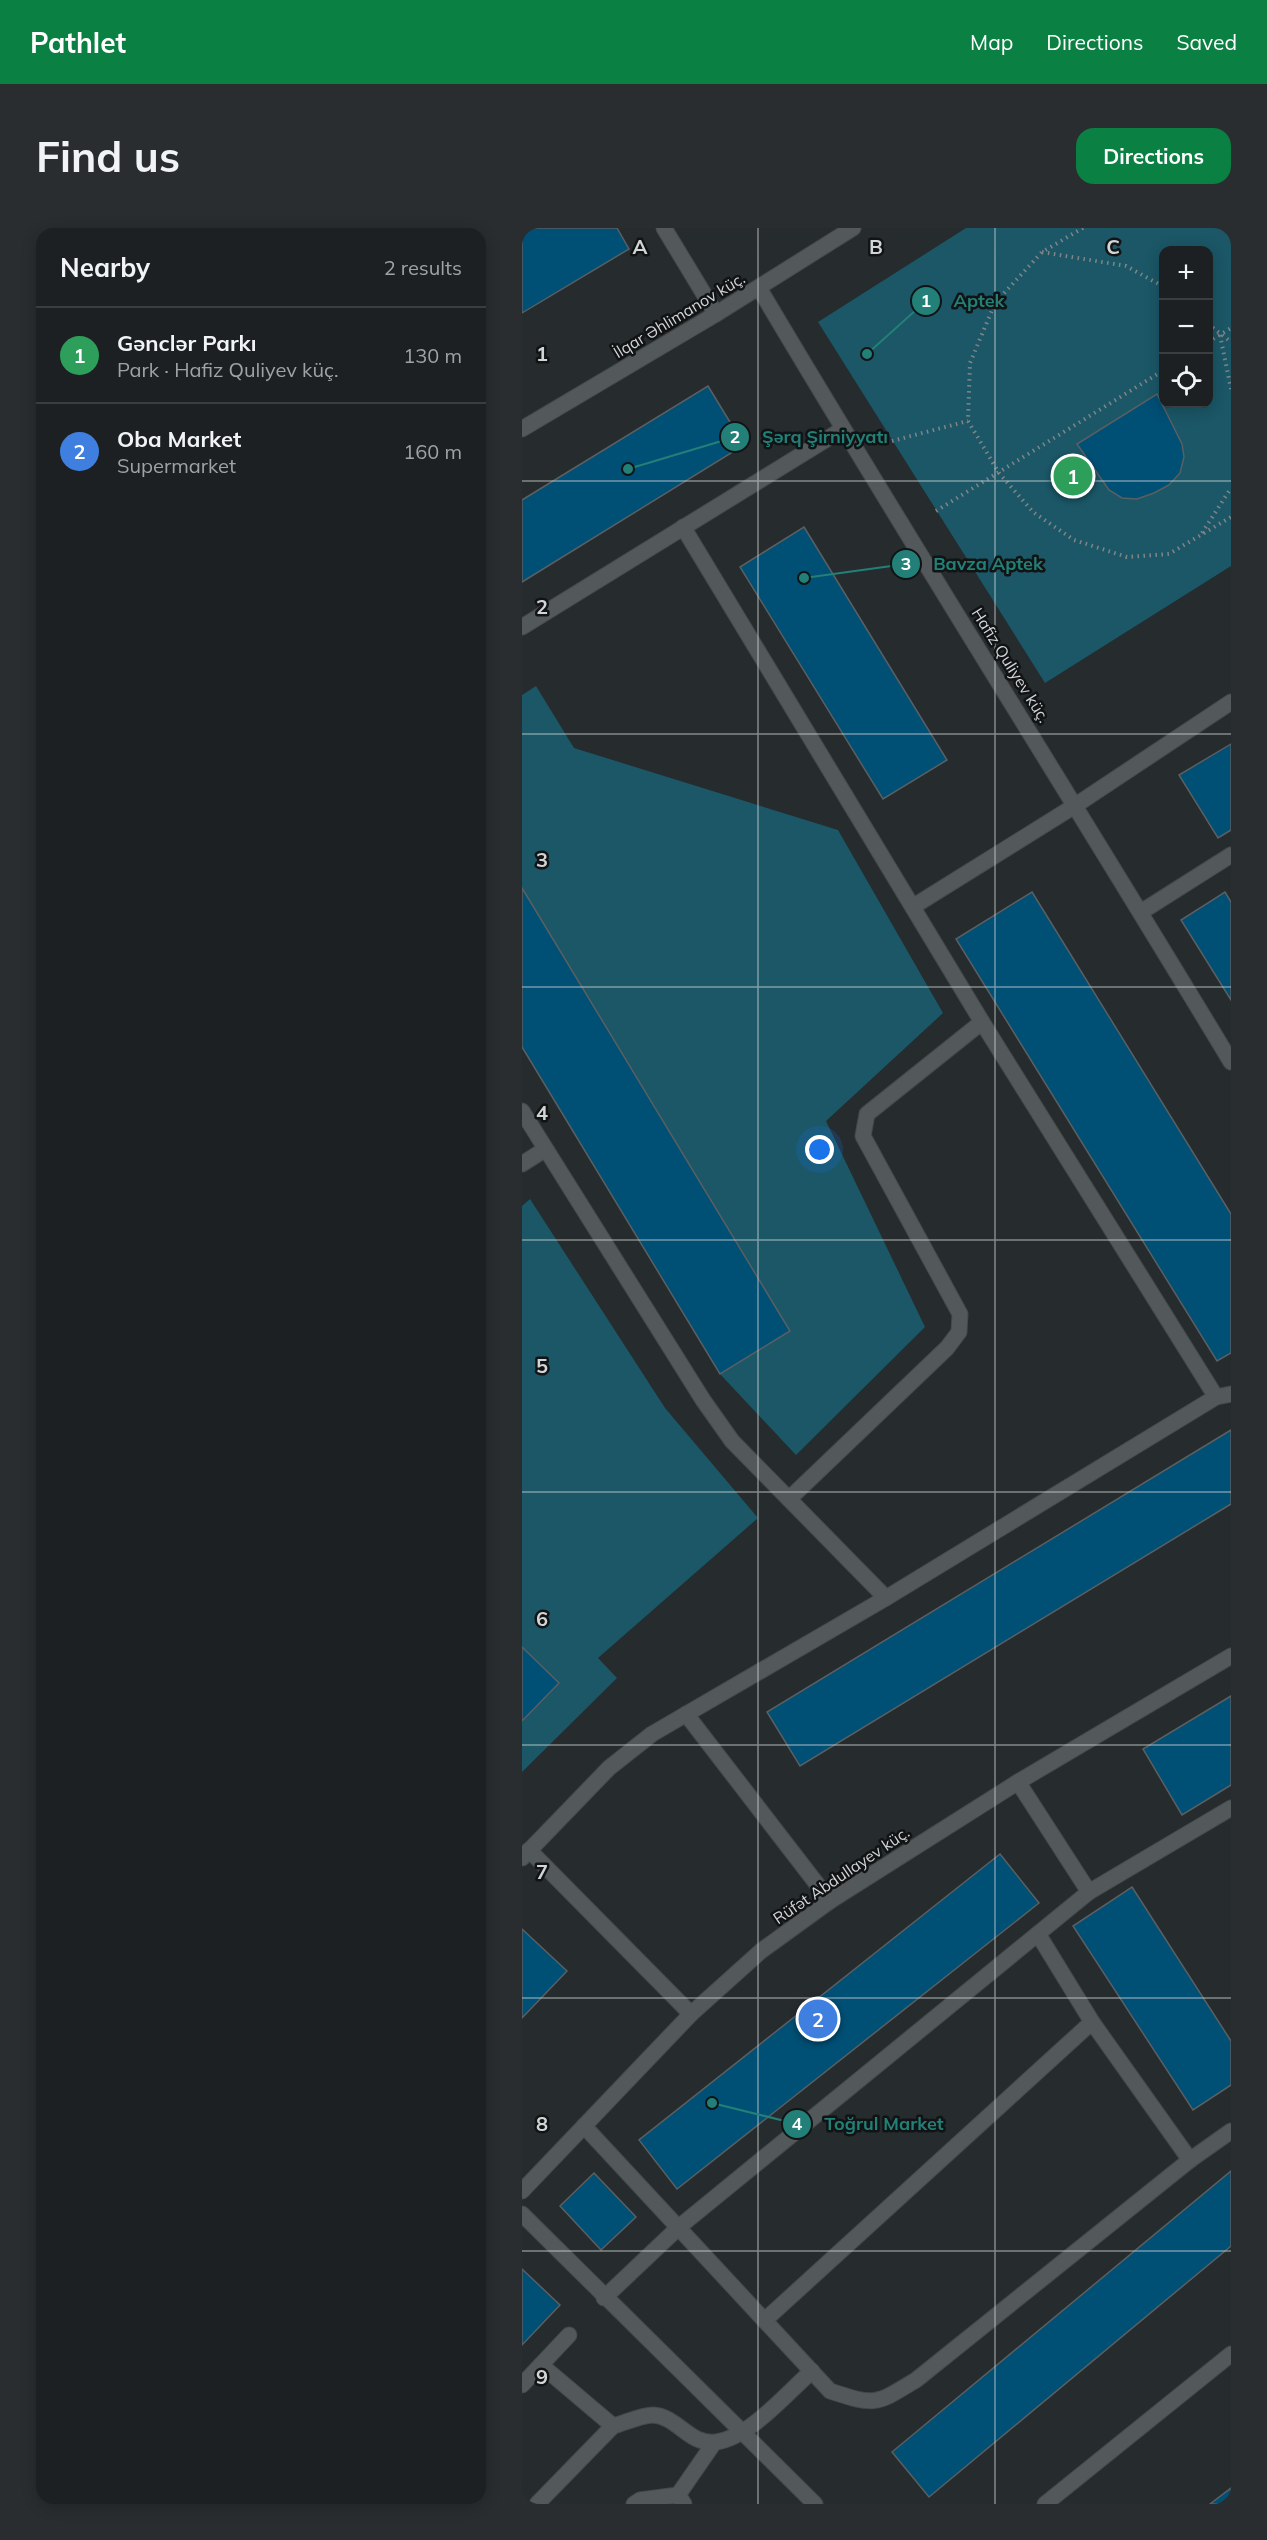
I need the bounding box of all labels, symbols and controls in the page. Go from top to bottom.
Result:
text: Pathlet [30,25,126,60]
text: Map [970,29,1013,55]
text: Directions [1046,29,1143,55]
text: Saved [1176,29,1237,55]
button: Directions [1076,128,1231,184]
text: Find us [36,130,180,183]
text: A [633,234,648,259]
text: B [869,234,883,259]
text: C [1106,234,1120,259]
map controls [1159,246,1213,408]
button: + [1159,246,1213,300]
text: Nearby [60,251,150,284]
text: 2 results [384,255,462,280]
street label: İlqar Əhlimanov küç. [610,268,748,362]
callout: Aptek [911,283,1016,319]
text: 1 [921,289,931,312]
text: Aptek [953,289,1006,312]
button: − [1159,300,1213,354]
text: Gənclər Parkı [117,329,256,357]
text: 1 [536,341,548,366]
text: 1 [74,343,86,368]
text: 130 m [403,343,462,368]
button: locate [1159,354,1213,408]
text: Park · Hafiz Quliyev küç. [117,357,339,382]
callout: Şərq Şirniyyatı [720,419,900,455]
text: Oba Market [117,425,241,453]
text: 2 [730,425,740,448]
text: Şərq Şirniyyatı [762,425,888,448]
text: 2 [74,439,86,464]
text: 160 m [403,439,462,464]
text: Supermarket [117,453,236,478]
pin: 1 [1054,454,1092,498]
callout: Bavza Aptek [891,546,1055,582]
text: 3 [901,552,911,575]
text: Bavza Aptek [933,552,1044,575]
text: 2 [536,594,548,619]
street label: Hafiz Quliyev küç. [968,604,1054,726]
text: 3 [536,847,548,872]
text: 4 [536,1100,548,1125]
your location [805,1135,834,1164]
text: 5 [536,1353,548,1378]
text: 6 [536,1606,548,1631]
street label: Rüfət Abdullayev küç. [769,1822,913,1928]
text: 7 [536,1859,548,1884]
pin: 2 [798,1996,838,2042]
callout: Toğrul Market [782,2106,956,2142]
text: 8 [536,2111,548,2136]
text: 4 [792,2112,803,2135]
text: Toğrul Market [824,2112,944,2135]
text: 9 [536,2364,548,2389]

